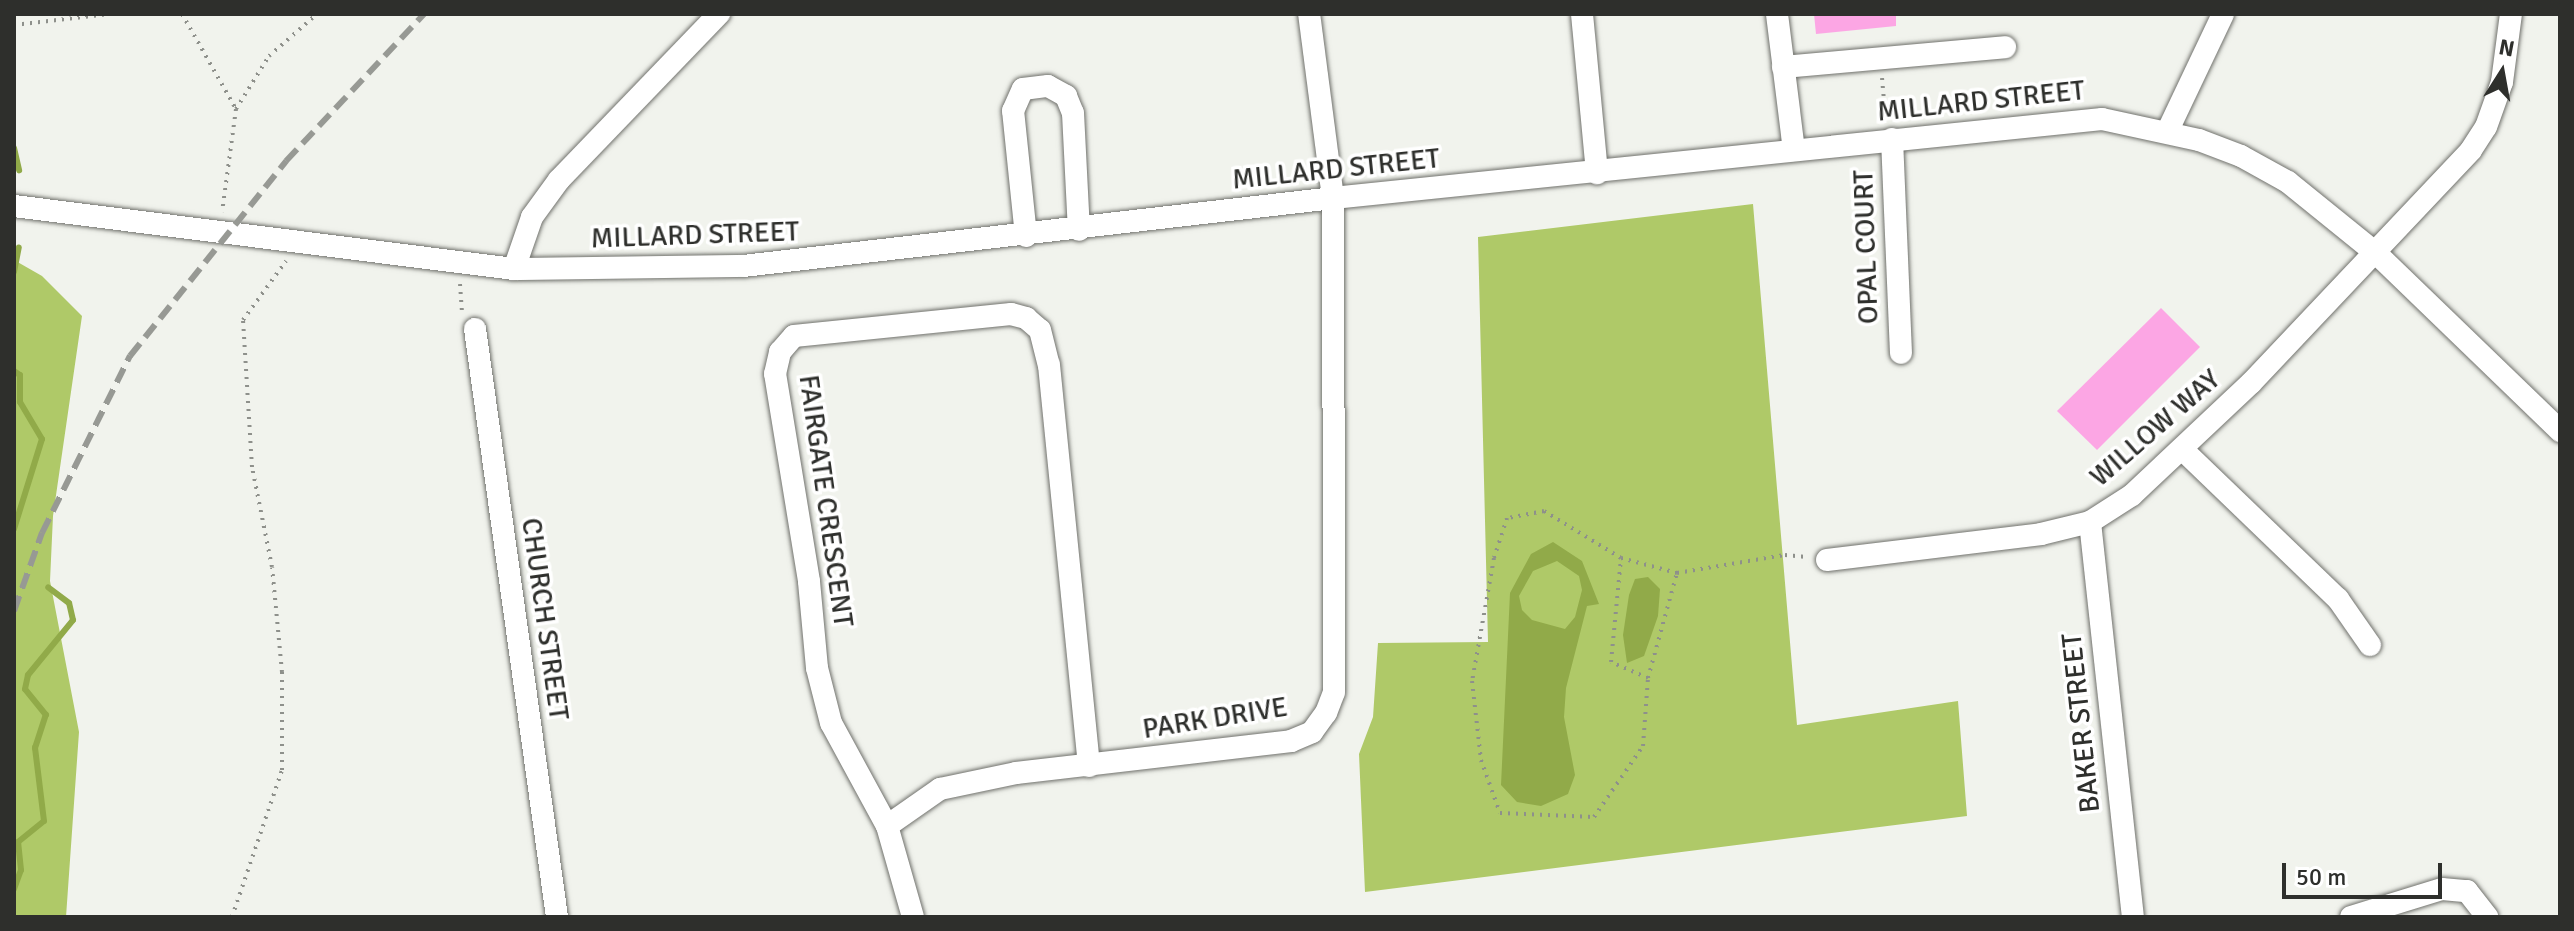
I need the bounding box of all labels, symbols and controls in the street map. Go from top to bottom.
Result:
north arrow [2462,32,2542,112]
text: N [2497,33,2517,63]
street label: MILLARD STREET [1876,73,2086,129]
street label: MILLARD STREET [1231,141,1441,197]
street label: OPAL COURT [1847,169,1885,325]
street label: MILLARD STREET [590,215,800,255]
street label: WILLOW WAY [2083,362,2227,494]
street label: FAIRGATE CRESCENT [792,373,860,629]
street label: CHURCH STREET [514,516,576,722]
street label: BAKER STREET [2055,632,2107,814]
street label: PARK DRIVE [1140,690,1290,746]
scale bar [2286,847,2446,897]
text: 50 m [2296,862,2346,892]

